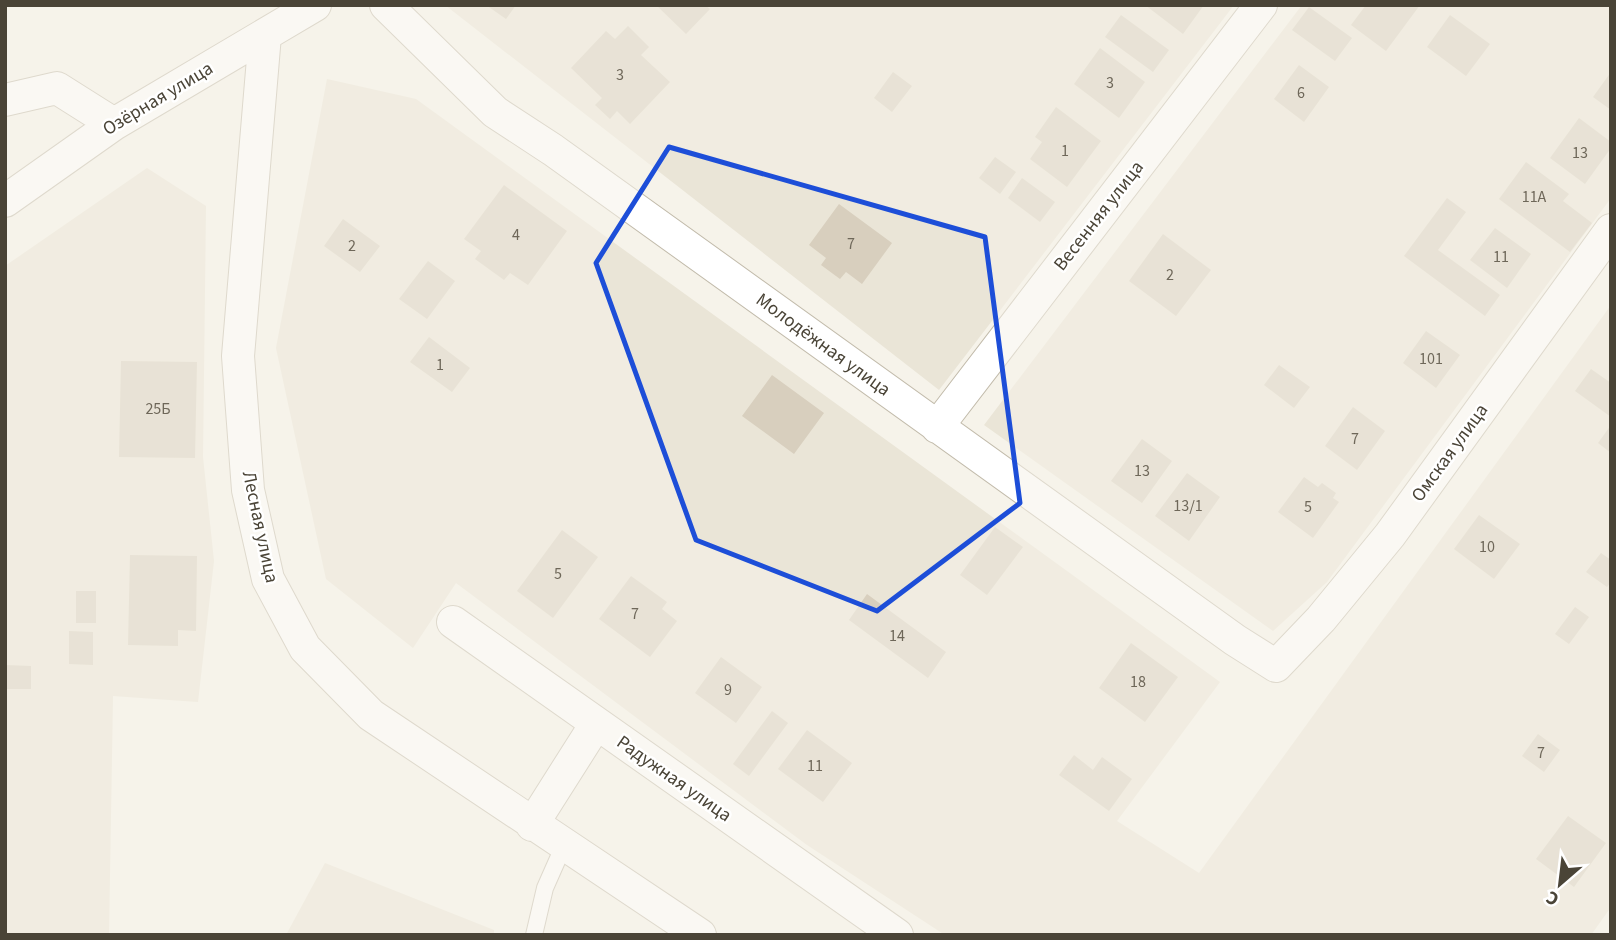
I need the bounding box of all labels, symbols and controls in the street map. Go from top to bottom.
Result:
street label: Озёрная улица [98,55,218,143]
house number: 3 [616,64,624,86]
house number: 3 [1106,72,1114,94]
house number: 6 [1297,82,1305,104]
house number: 1 [1061,140,1069,162]
house number: 13 [1572,142,1588,164]
street label: Весенняя улица [1047,155,1151,277]
house number: 11А [1522,186,1547,208]
house number: 4 [512,224,520,246]
house number: 7 [847,233,855,255]
house number: 2 [348,235,356,257]
house number: 11 [1493,246,1509,268]
house number: 2 [1166,264,1174,286]
street label: Молодёжная улица [750,287,896,403]
house number: 101 [1419,348,1443,370]
house number: 1 [436,354,444,376]
house number: 25Б [145,398,171,420]
street label: Омская улица [1405,398,1495,508]
house number: 7 [1351,428,1359,450]
house number: 13 [1134,460,1150,482]
street label: Лесная улица [235,469,285,585]
house number: 13/1 [1173,495,1203,517]
house number: 5 [1304,496,1312,518]
house number: 10 [1479,536,1495,558]
house number: 5 [554,563,562,585]
house number: 7 [631,603,639,625]
house number: 14 [889,625,905,647]
house number: 18 [1130,671,1146,693]
house number: 9 [724,679,732,701]
street label: Радужная улица [611,729,737,829]
house number: 7 [1537,742,1545,764]
house number: 11 [807,755,823,777]
north arrow [1525,849,1595,919]
text: С [1542,883,1564,912]

